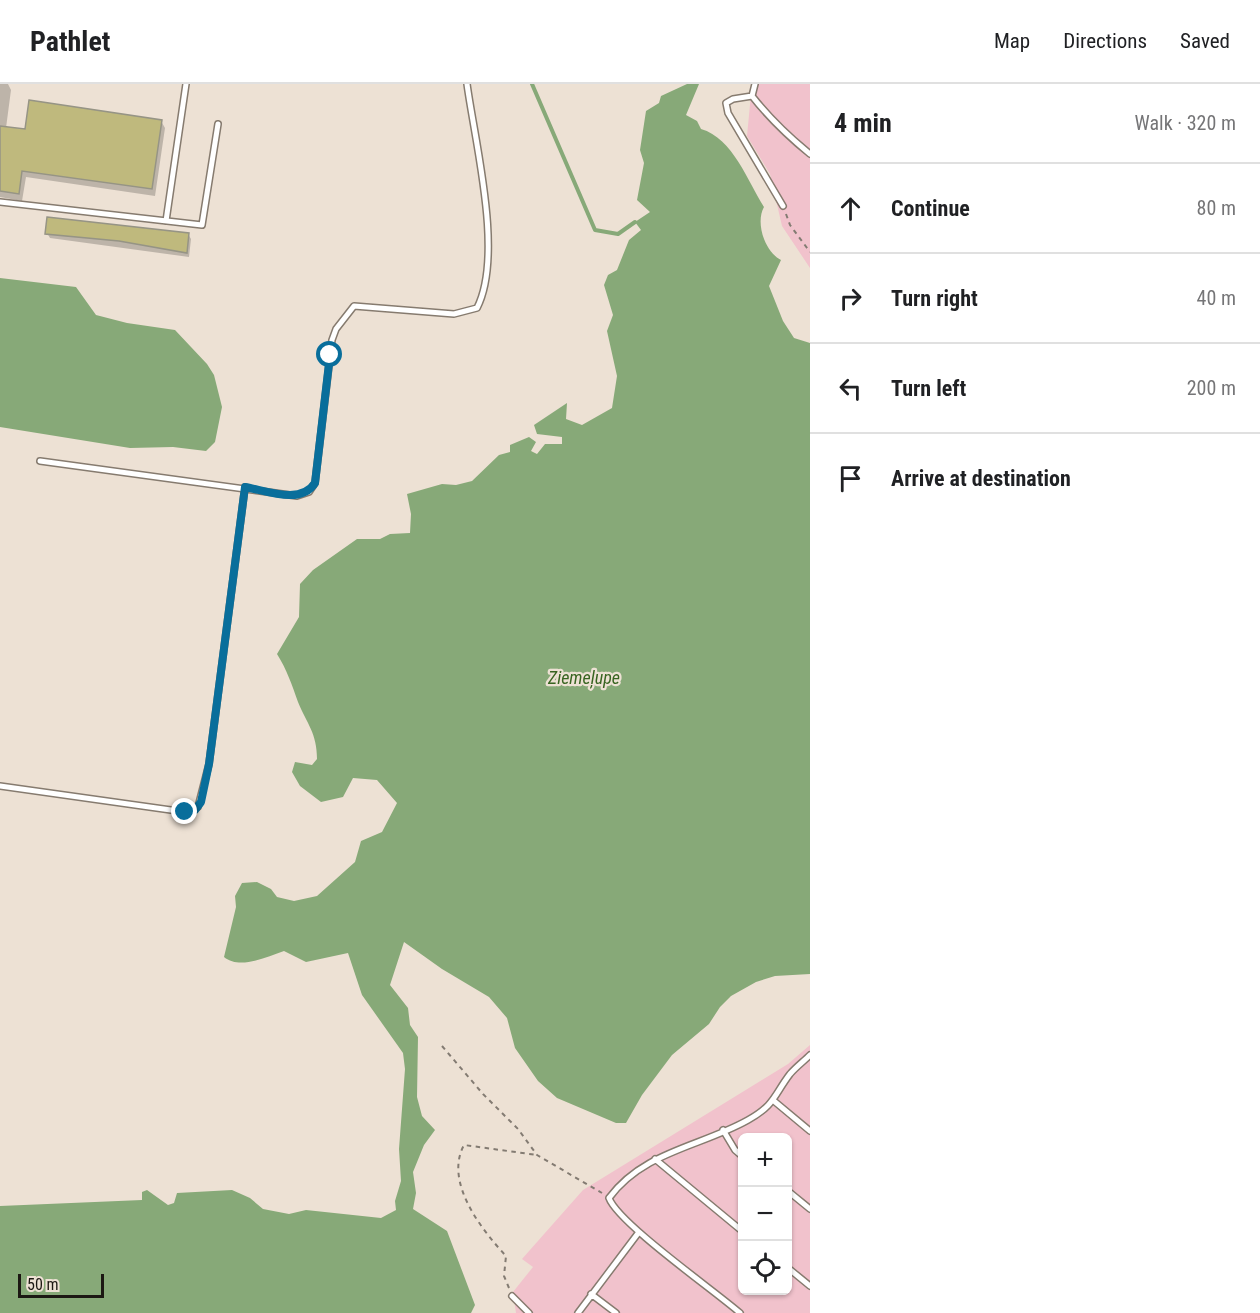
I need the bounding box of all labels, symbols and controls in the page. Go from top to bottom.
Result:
text: Pathlet [30,25,110,58]
text: Map [994,29,1030,53]
text: Directions [1063,29,1147,53]
text: Saved [1180,29,1230,53]
text: 4 min [834,108,892,138]
text: Walk · 320 m [1135,111,1236,135]
icon: ahead [834,192,867,225]
text: Continue [891,196,970,221]
text: 80 m [1197,196,1236,220]
icon: right [834,282,867,315]
text: Turn right [891,286,978,311]
text: 40 m [1197,286,1236,310]
route start [316,341,342,367]
icon: left [834,372,867,405]
text: Turn left [891,376,966,401]
text: 200 m [1187,376,1236,400]
icon: arrive [834,462,867,495]
text: Arrive at destination [891,466,1071,491]
water label: Ziemeļupe [547,667,620,689]
route end [171,798,197,824]
map controls [738,1133,792,1295]
button: + [738,1133,792,1187]
button: − [738,1187,792,1241]
button: locate [738,1241,792,1295]
scale bar [18,1271,104,1298]
text: 50 m [27,1275,59,1294]

